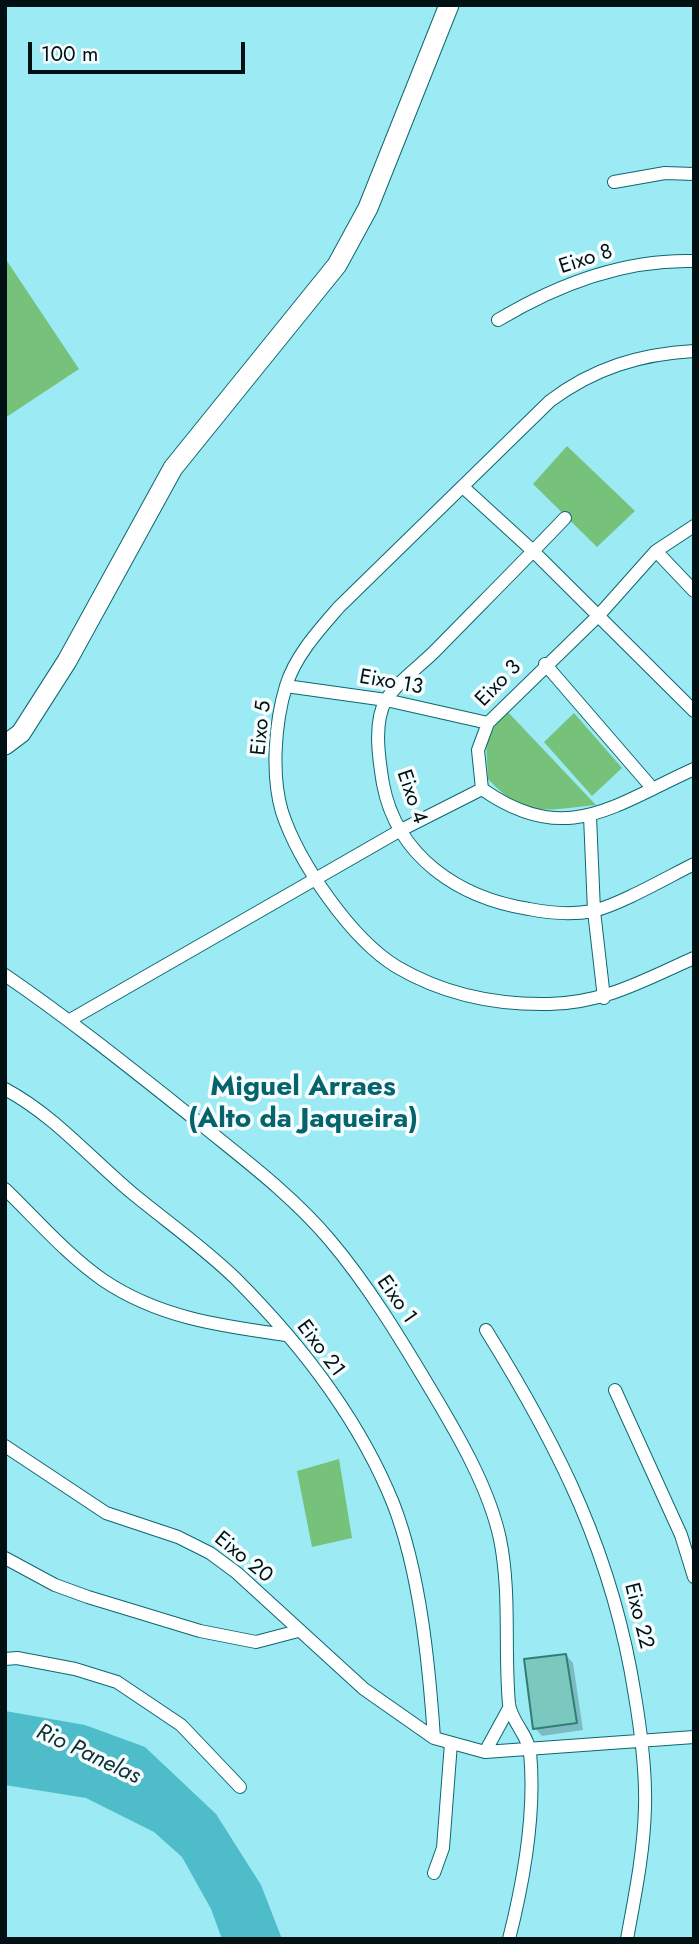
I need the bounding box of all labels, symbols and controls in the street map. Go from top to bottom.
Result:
scale bar [32,28,248,72]
text: 100 m [41,39,98,69]
street label: Eixo 8 [556,240,616,280]
street label: Eixo 3 [471,656,527,712]
street label: Eixo 13 [357,665,425,701]
street label: Eixo 5 [247,699,277,757]
street label: Eixo 4 [390,767,432,827]
district label: Miguel Arraes (Alto da Jaqueira) [188,1071,418,1137]
street label: Eixo 1 [371,1271,421,1329]
street label: Eixo 21 [290,1316,350,1382]
street label: Eixo 20 [209,1527,277,1589]
street label: Eixo 22 [618,1580,658,1652]
water label: Rio Panelas [32,1719,144,1791]

